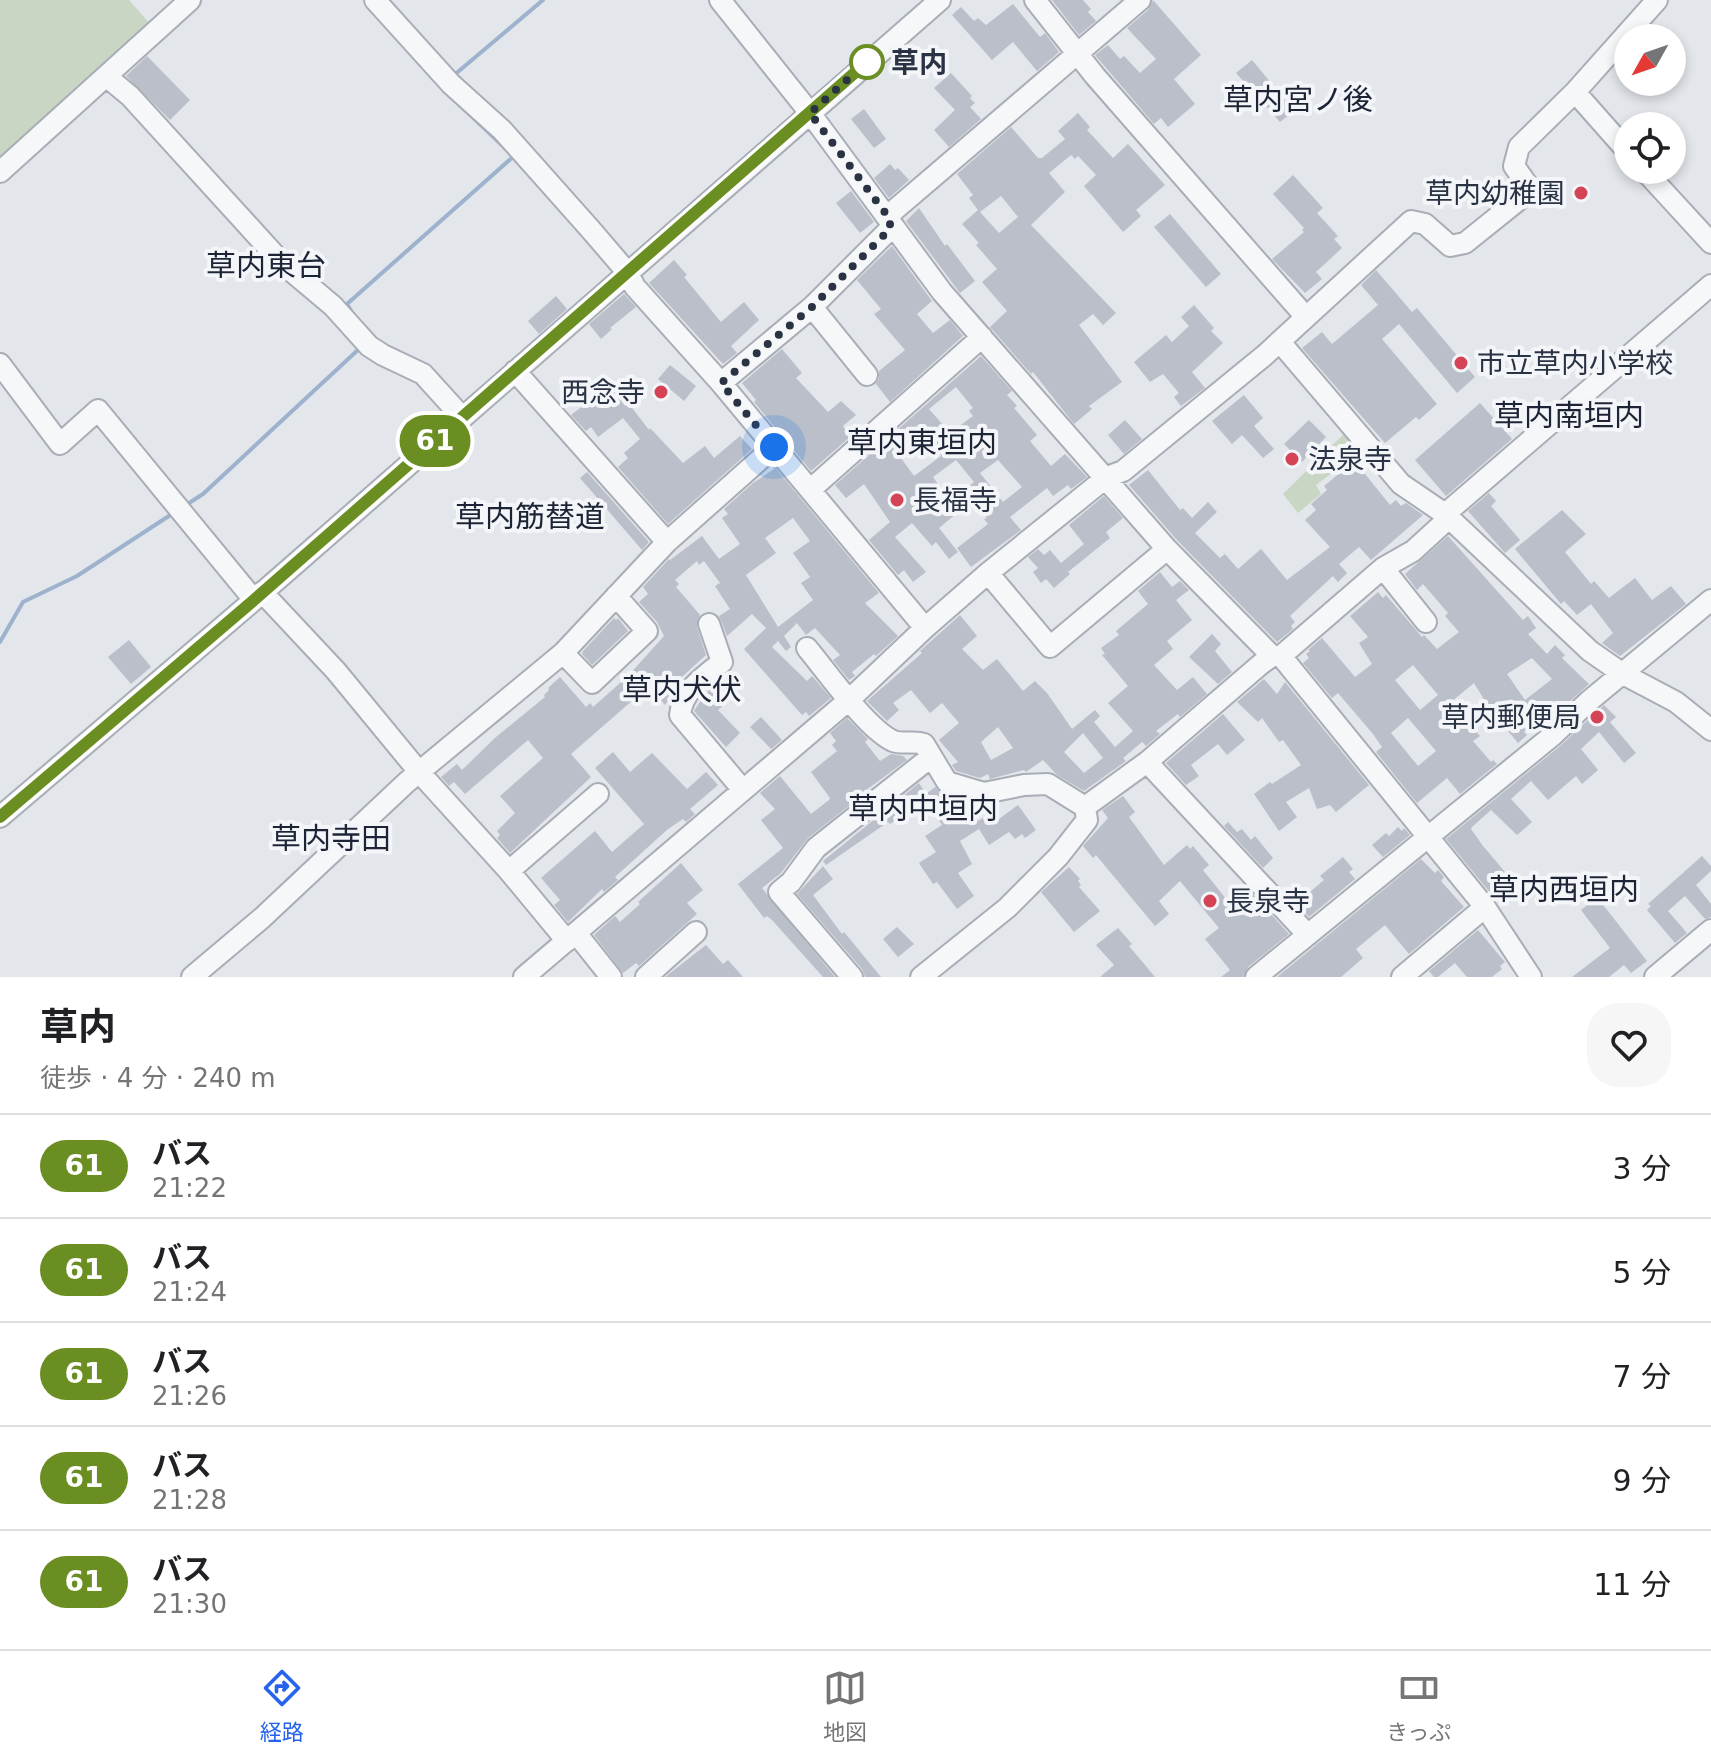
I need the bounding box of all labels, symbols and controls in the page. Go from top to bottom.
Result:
north arrow [1614,24,1686,96]
map controls [1614,24,1686,184]
marker: 草内 [850,45,884,79]
place label: 草内 [891,46,947,79]
district label: 草内宮ノ後 [1223,82,1373,117]
button: locate [1614,112,1686,184]
place label: 草内幼稚園 [1425,177,1565,210]
marker: 草内幼稚園 [1572,184,1590,202]
district label: 草内東台 [206,248,326,283]
place label: 市立草内小学校 [1477,347,1673,380]
marker: 市立草内小学校 [1452,354,1470,372]
place label: 西念寺 [561,376,645,409]
marker: 西念寺 [652,383,670,401]
district label: 草内南垣内 [1494,398,1644,433]
line badge: 61 [399,415,471,467]
text: 61 [416,424,454,457]
district label: 草内東垣内 [847,425,997,460]
your location [754,427,794,467]
place label: 法泉寺 [1308,443,1392,476]
marker: 法泉寺 [1283,450,1301,468]
place label: 長福寺 [913,484,997,517]
marker: 長福寺 [888,491,906,509]
district label: 草内筋替道 [455,499,605,534]
district label: 草内犬伏 [622,672,742,707]
place label: 草内郵便局 [1441,701,1581,734]
marker: 草内郵便局 [1588,708,1606,726]
district label: 草内中垣内 [848,791,998,826]
district label: 草内寺田 [271,821,391,856]
district label: 草内西垣内 [1489,872,1639,907]
place label: 長泉寺 [1226,885,1310,918]
marker: 長泉寺 [1201,892,1219,910]
button: heart [1587,1003,1671,1087]
text: 草内 [40,1005,116,1049]
text: 徒歩 · 4 分 · 240 m [40,1063,276,1093]
text: バス [152,1136,212,1171]
text: 61 [65,1149,103,1182]
text: 3 分 [1612,1151,1671,1186]
text: 21:22 [152,1173,227,1203]
text: バス [152,1240,212,1275]
text: 61 [65,1253,103,1286]
text: 5 分 [1612,1255,1671,1290]
text: 21:24 [152,1277,227,1307]
text: バス [152,1344,212,1379]
text: 61 [65,1357,103,1390]
text: 7 分 [1612,1359,1671,1394]
text: 21:26 [152,1381,227,1411]
text: バス [152,1448,212,1483]
text: 61 [65,1461,103,1494]
text: 9 分 [1612,1463,1671,1498]
text: 21:28 [152,1485,227,1515]
text: バス [152,1552,212,1587]
text: 61 [65,1565,103,1598]
text: 11 分 [1593,1567,1671,1602]
text: 21:30 [152,1589,227,1619]
tab: 経路 [260,1666,304,1746]
tab: 地図 [823,1666,867,1746]
tab: きっぷ [1386,1666,1451,1746]

